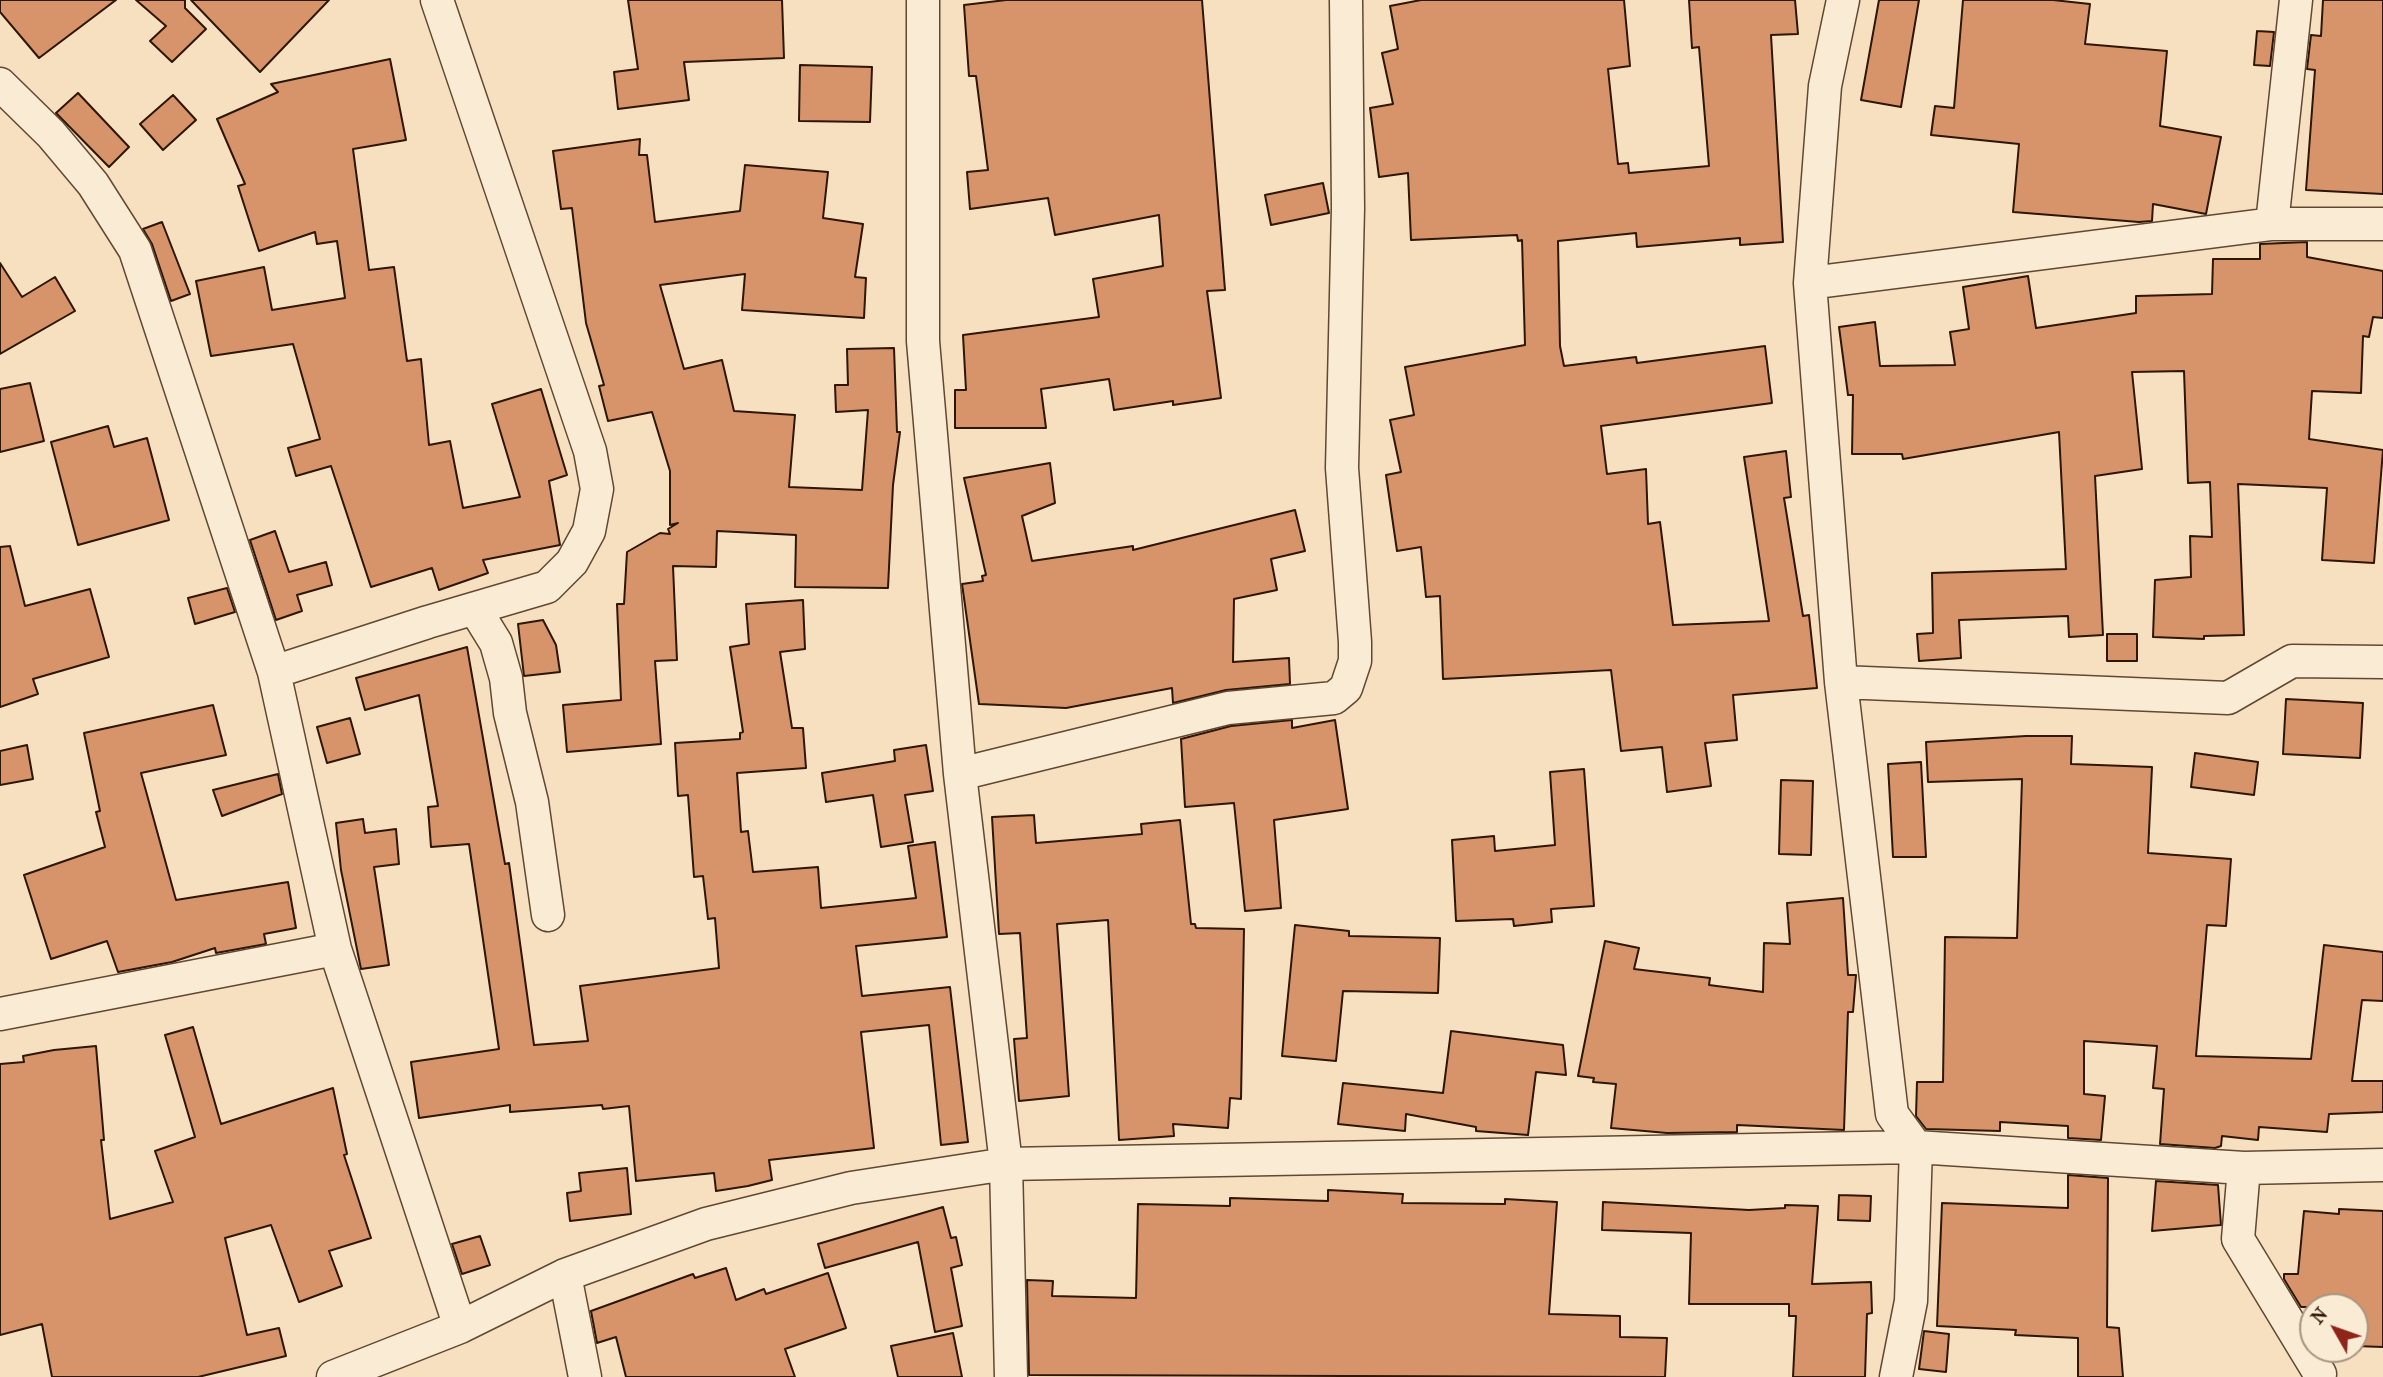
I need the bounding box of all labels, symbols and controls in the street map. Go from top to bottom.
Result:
north arrow [2299,1293,2369,1363]
text: N [2306,1303,2333,1328]

